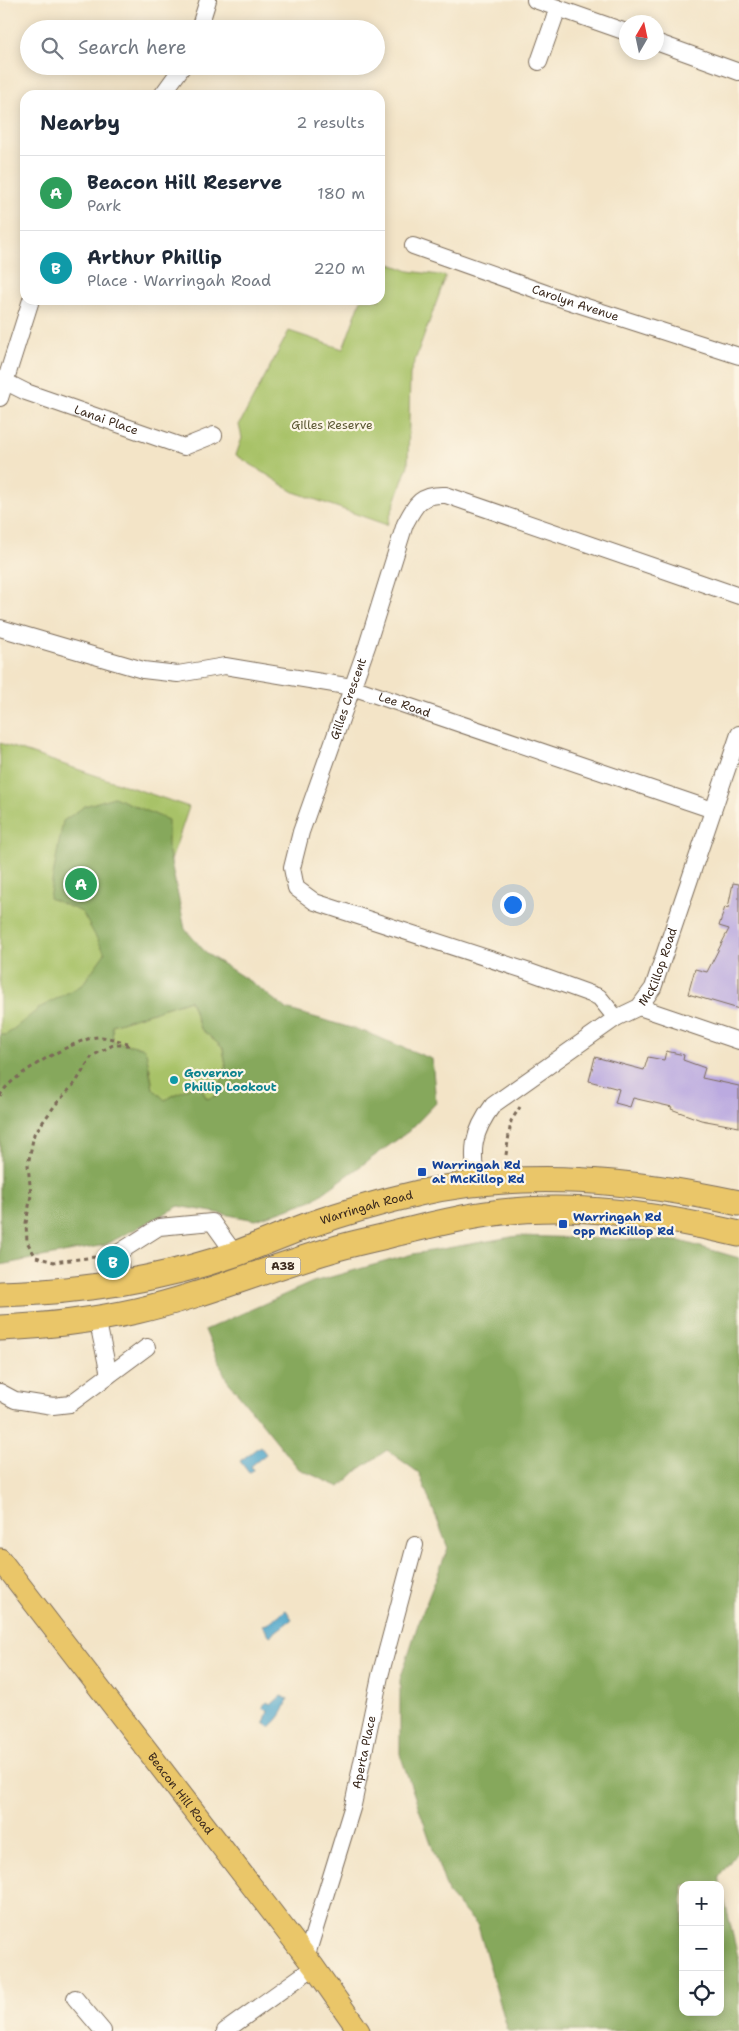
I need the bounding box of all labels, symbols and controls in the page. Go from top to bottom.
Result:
north arrow [619,15,664,60]
search box [20,20,385,75]
icon: search [38,34,66,62]
text: Search here [78,35,187,60]
text: Nearby [40,109,120,137]
text: 2 results [296,112,365,133]
text: Beacon Hill Reserve [87,170,282,195]
text: A [50,183,62,204]
text: 180 m [317,183,365,204]
text: Park [87,195,121,216]
text: Arthur Phillip [87,245,222,270]
text: B [51,258,61,279]
text: 220 m [313,258,365,279]
text: Place · Warringah Road [87,270,271,291]
street label: Carolyn Avenue [530,281,621,325]
street label: Lanai Place [72,401,141,439]
park label: Gilles Reserve [291,417,373,433]
street label: Gilles Crescent [326,656,370,742]
street label: Lee Road [376,689,433,721]
pin: A [65,865,97,903]
your location [500,892,526,918]
street label: McKillop Road [635,925,681,1009]
place label: Governor Phillip Lookout [184,1065,277,1095]
marker: Governor Phillip Lookout [168,1074,180,1086]
place label: Warringah Rd at McKillop Rd [432,1157,525,1187]
marker: Warringah Rd at McKillop Rd [416,1166,428,1178]
street label: Warringah Road [318,1187,415,1229]
place label: Warringah Rd opp McKillop Rd [573,1209,674,1239]
marker: Warringah Rd opp McKillop Rd [557,1218,569,1230]
pin: B [97,1243,129,1281]
road number: A38 [266,1258,300,1274]
street label: Aperta Place [349,1714,380,1790]
street label: Beacon Hill Road [144,1749,217,1838]
map controls [679,1881,724,2016]
button: + [679,1881,724,1926]
button: − [679,1926,724,1971]
button: locate [679,1971,724,2016]

